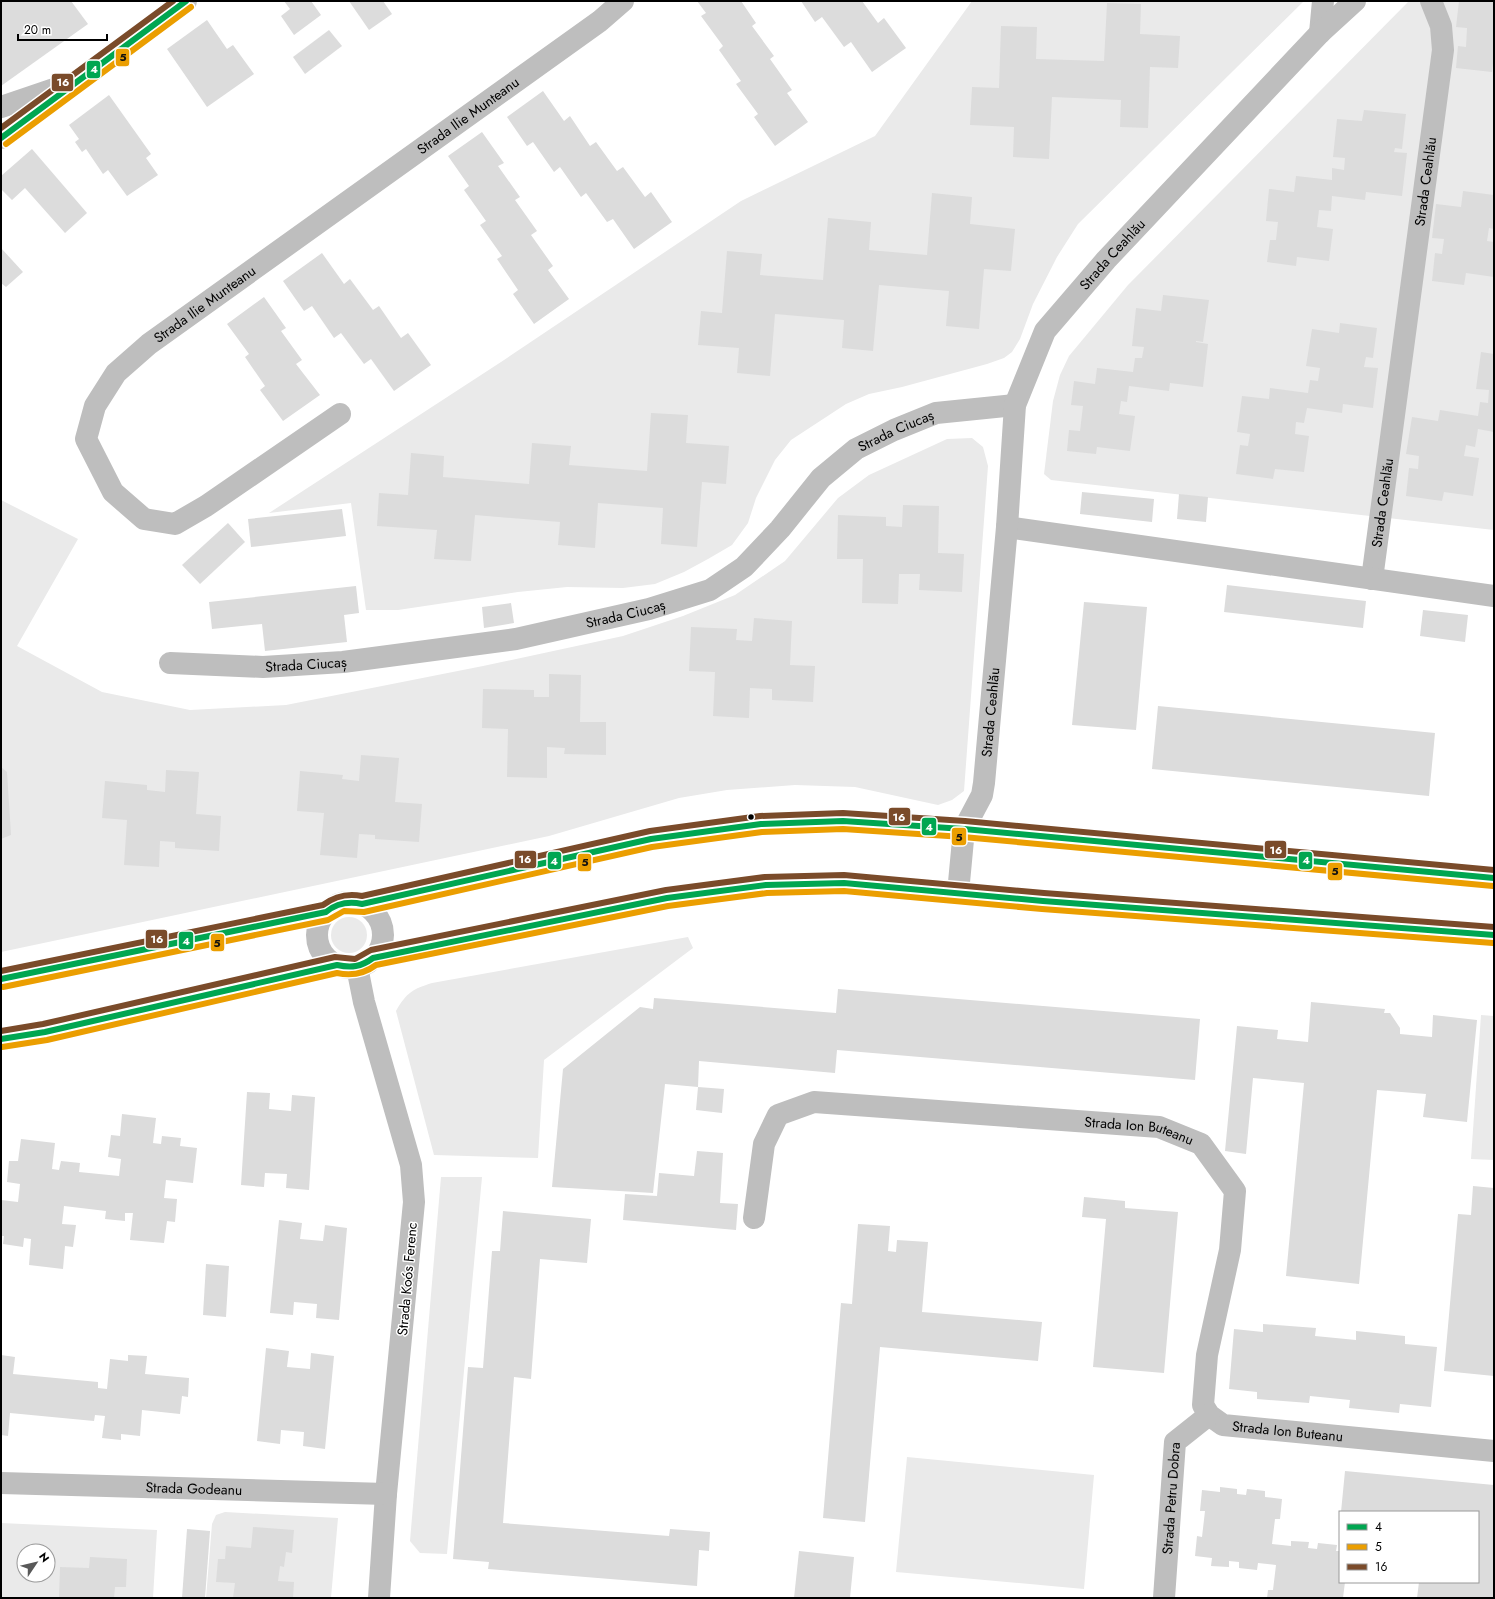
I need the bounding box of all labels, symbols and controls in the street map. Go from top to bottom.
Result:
scale bar [18,16,107,42]
text: 20 m [24,21,51,39]
line badge: 5 [115,48,130,67]
text: 5 [119,49,127,65]
line badge: 4 [86,60,101,79]
text: 4 [90,61,98,77]
street label: Strada Ilie Munteanu [413,72,523,159]
line badge: 16 [51,73,74,92]
text: 16 [57,74,69,90]
street label: Strada Ceahlău [1409,136,1441,227]
street label: Strada Ceahlău [1075,214,1150,294]
street label: Strada Ilie Munteanu [149,261,260,348]
street label: Strada Ciucaș [854,405,937,457]
street label: Strada Ceahlău [1366,457,1398,549]
street label: Strada Ciucaș [584,594,668,633]
street label: Strada Ciucaș [265,652,348,677]
street label: Strada Ceahlău [976,667,1004,758]
line badge: 16 [888,807,911,826]
text: 16 [893,809,905,825]
unlabelled marker [746,812,756,822]
line badge: 4 [921,817,937,836]
text: 4 [925,819,933,835]
line badge: 5 [951,827,967,846]
text: 5 [955,829,963,845]
line badge: 16 [1264,840,1287,859]
text: 16 [1270,842,1282,858]
line badge: 16 [514,850,537,869]
text: 16 [519,851,531,867]
line badge: 4 [547,851,562,870]
line badge: 4 [1298,851,1313,870]
text: 4 [1302,852,1310,868]
text: 4 [550,853,558,869]
line badge: 5 [577,853,592,872]
text: 5 [581,854,589,870]
line badge: 5 [1327,862,1343,881]
text: 5 [1331,863,1339,879]
line badge: 16 [145,929,168,949]
text: 16 [151,931,163,947]
line badge: 4 [178,931,194,950]
text: 4 [182,933,190,949]
line badge: 5 [210,933,225,952]
text: 5 [213,935,221,951]
street label: Strada Ion Buteanu [1084,1112,1197,1150]
street label: Strada Koós Ferenc [392,1221,422,1337]
street label: Strada Ion Buteanu [1231,1416,1344,1446]
street label: Strada Petru Dobra [1157,1441,1185,1555]
street label: Strada Godeanu [145,1477,243,1500]
legend [1339,1511,1479,1583]
text: 4 [1375,1518,1382,1536]
text: 5 [1375,1538,1382,1556]
north arrow [16,1543,56,1583]
text: N [35,1549,53,1565]
text: 16 [1375,1558,1387,1576]

